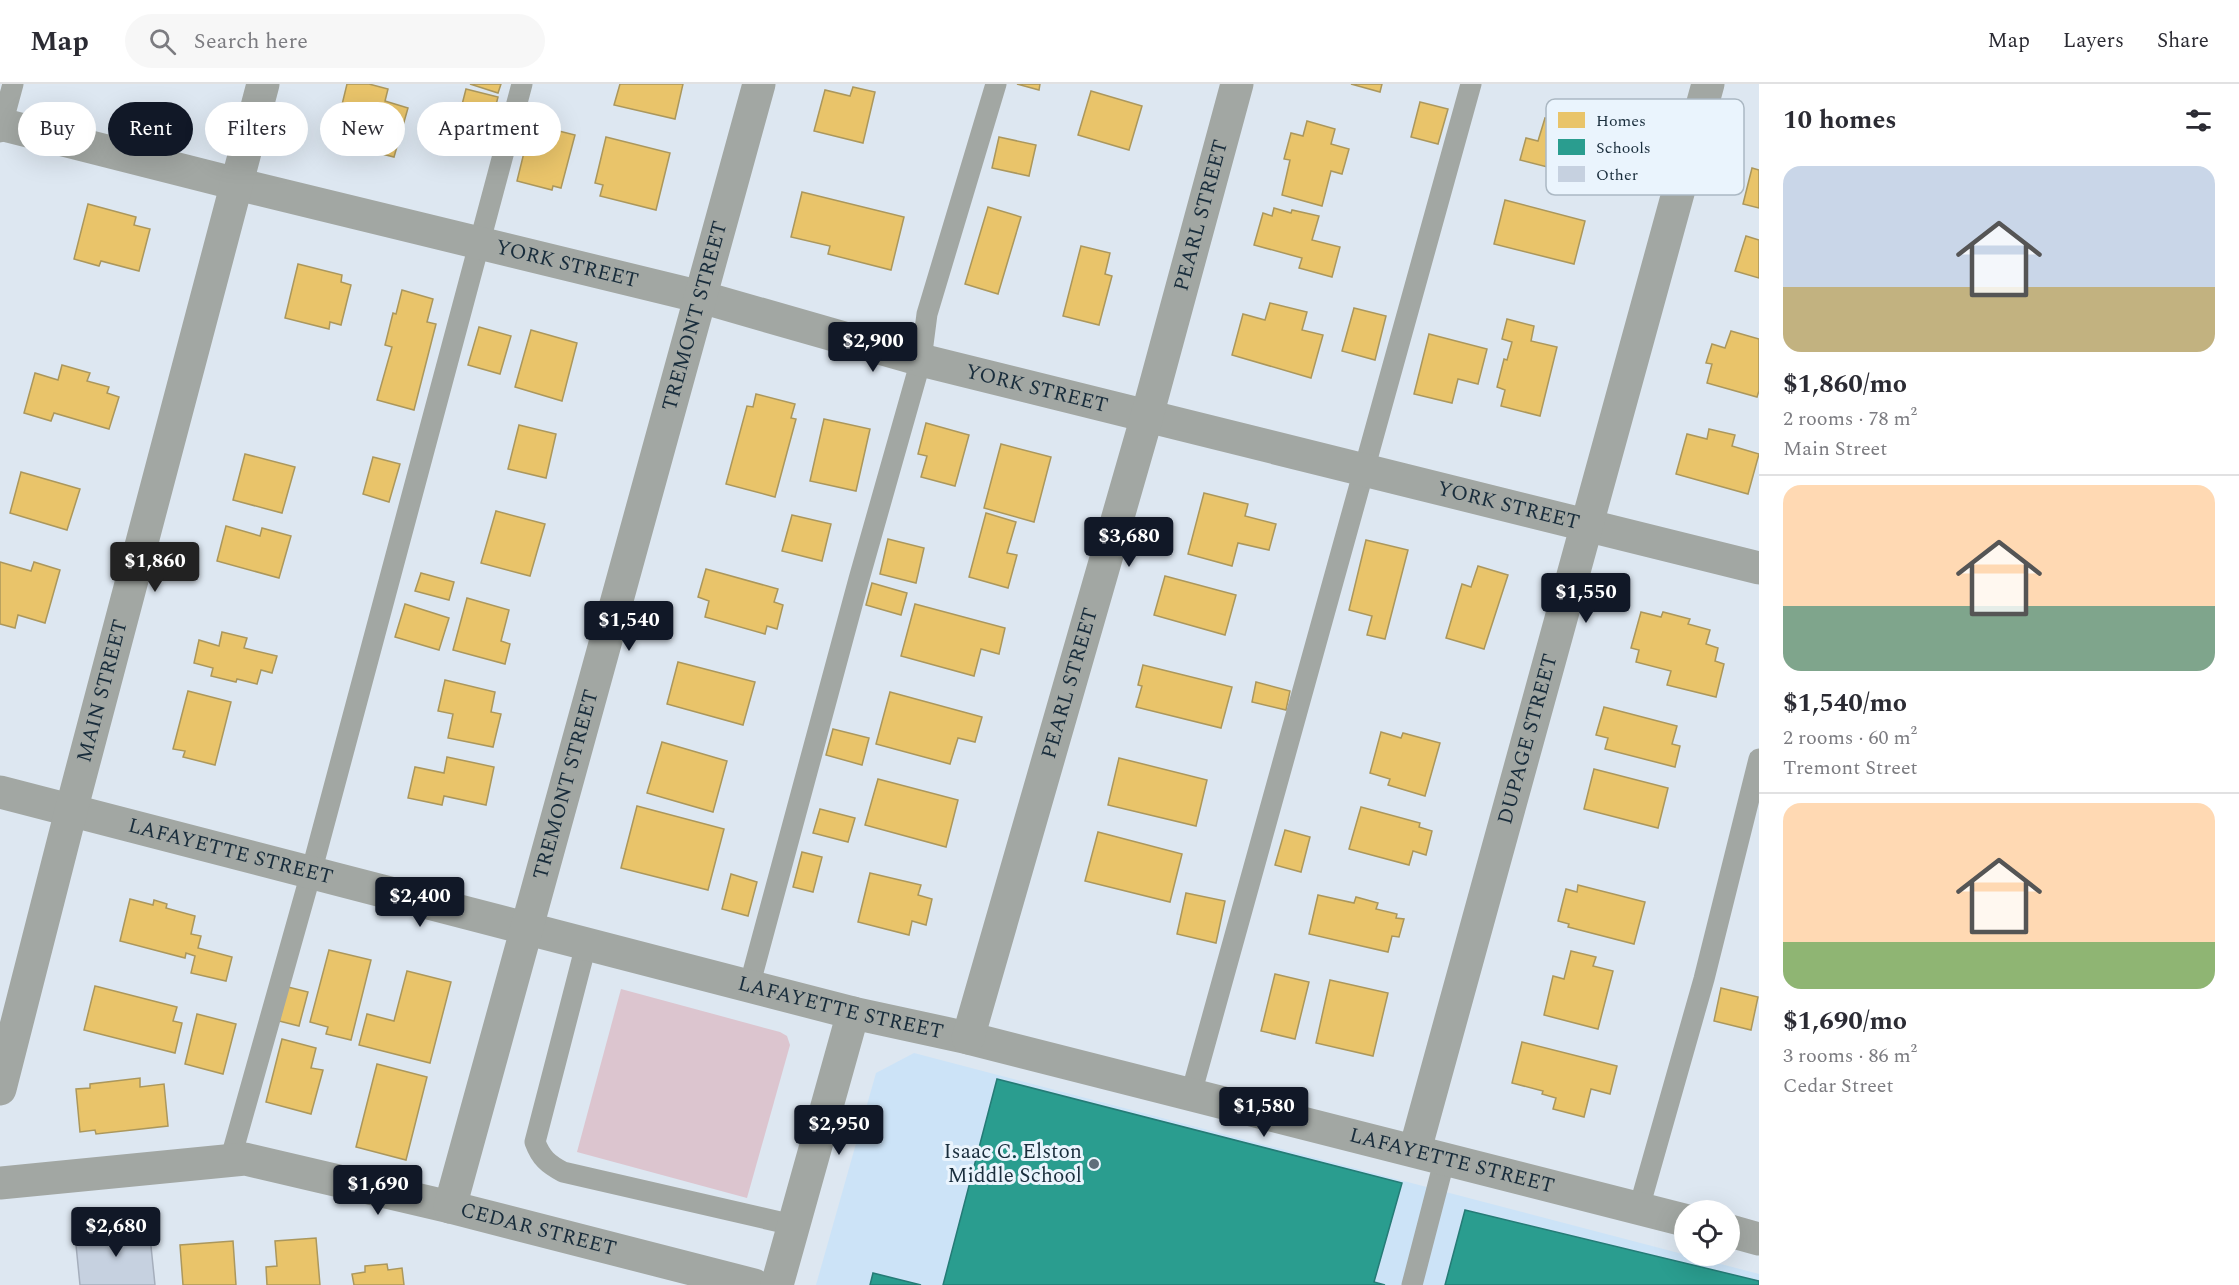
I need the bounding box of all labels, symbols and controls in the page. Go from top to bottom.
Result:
search box [125,14,545,68]
text: Map [30,20,89,63]
icon: search [146,25,179,58]
text: Search here [194,25,308,58]
text: Map [1988,25,2030,57]
text: Layers [2063,25,2124,57]
text: Share [2157,25,2209,57]
legend [1546,99,1744,195]
text: 10 homes [1783,100,1897,140]
chip: Buy [18,102,96,156]
chip: Rent [108,102,193,156]
chip: Filters [205,102,308,156]
chip: New [320,102,405,156]
chip: Apartment [417,102,561,156]
icon: filters [2182,104,2215,137]
text: Homes [1596,109,1646,133]
street label: PEARL STREET [1166,136,1237,295]
text: Schools [1596,136,1651,160]
text: Other [1596,163,1638,187]
icon: home [1945,205,2053,313]
street label: TREMONT STREET [654,218,737,415]
street label: YORK STREET [492,231,642,297]
pin: $2,900 [824,322,922,373]
text: $2,900 [842,326,904,356]
street label: YORK STREET [962,356,1111,422]
text: $1,860/mo [1783,364,1907,404]
text: 2 rooms · 78 m² [1783,404,1917,434]
text: Main Street [1783,434,1887,464]
street label: YORK STREET [1433,473,1583,539]
pin: $3,680 [1080,517,1178,568]
text: $3,680 [1098,521,1160,551]
icon: home [1945,524,2053,632]
pin: $1,860 [106,542,204,593]
text: $1,860 [124,546,186,576]
pin: $1,550 [1537,573,1635,624]
text: $1,550 [1555,577,1617,607]
pin: $1,540 [580,601,678,652]
street label: PEARL STREET [1033,604,1107,763]
text: $1,540 [598,605,660,635]
street label: MAIN STREET [68,616,137,766]
street label: DUPAGE STREET [1489,650,1567,828]
text: $1,540/mo [1783,683,1907,723]
street label: TREMONT STREET [525,686,608,883]
text: 2 rooms · 60 m² [1783,723,1917,753]
text: Tremont Street [1783,753,1918,783]
street label: LAFAYETTE STREET [124,810,336,894]
icon: home [1945,842,2053,950]
pin: $2,400 [371,877,469,928]
text: $2,400 [389,881,451,911]
street label: LAFAYETTE STREET [734,968,946,1048]
text: $1,690/mo [1783,1001,1907,1041]
text: 3 rooms · 86 m² [1783,1041,1917,1071]
text: Cedar Street [1783,1071,1894,1101]
pin: $1,580 [1215,1087,1313,1138]
text: $1,580 [1233,1091,1295,1121]
pin: $2,950 [790,1105,888,1156]
text: $2,950 [808,1109,870,1139]
street label: LAFAYETTE STREET [1346,1120,1558,1202]
place label: Isaac C. Elston Middle School [943,1136,1082,1192]
marker: Isaac C. Elston Middle School [1087,1157,1101,1171]
pin: $1,690 [329,1165,427,1216]
text: $1,690 [347,1169,409,1199]
street label: CEDAR STREET [457,1194,620,1265]
map controls [1674,1200,1740,1266]
button: locate [1674,1200,1740,1266]
pin: $2,680 [67,1207,165,1258]
text: $2,680 [85,1211,147,1241]

